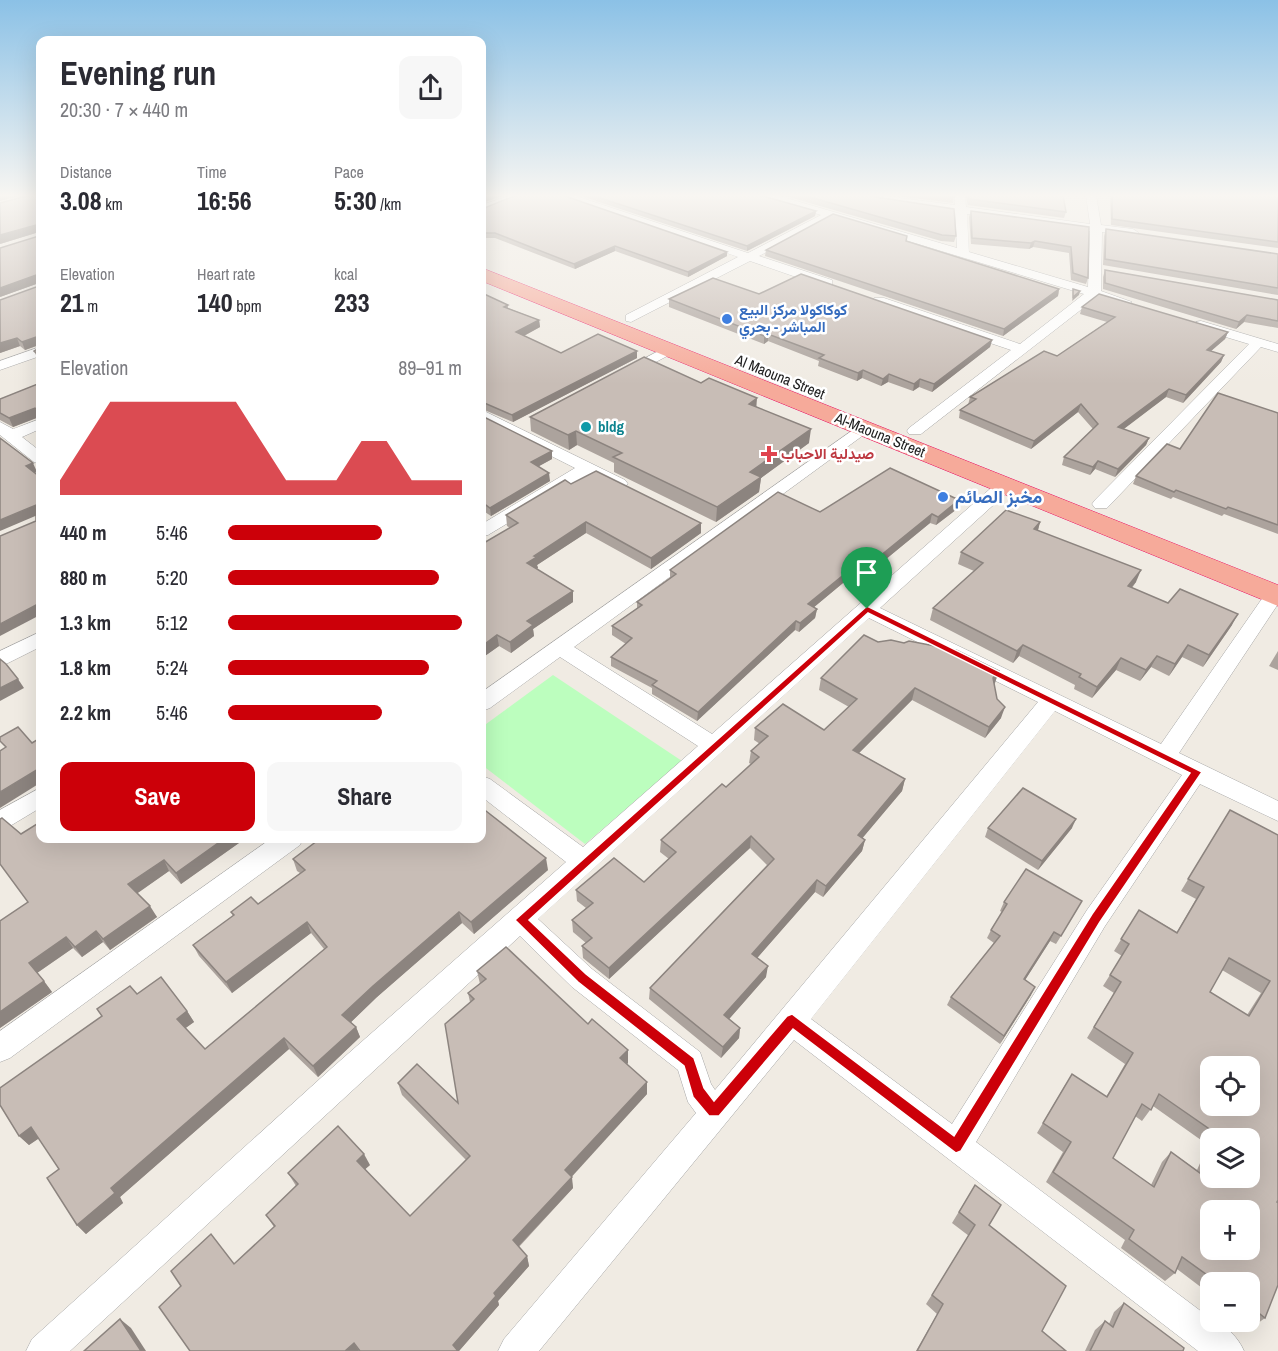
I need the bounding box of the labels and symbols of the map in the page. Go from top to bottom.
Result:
place label: كوكاكولا مركز البيع المباشر - بحري [739,299,847,340]
marker: كوكاكولا مركز البيع المباشر - بحري [720,312,734,326]
street label: Al Maouna Street [731,349,829,404]
street label: Al-Maouna Street [831,406,929,462]
place label: bldg [598,416,624,437]
marker: bldg [579,420,593,434]
place label: صيدلية الاحباب [781,443,875,464]
marker: صيدلية الاحباب [762,447,776,461]
place label: مخبز الصائم [955,484,1043,509]
marker: مخبز الصائم [936,490,950,504]
pin [841,547,892,609]

